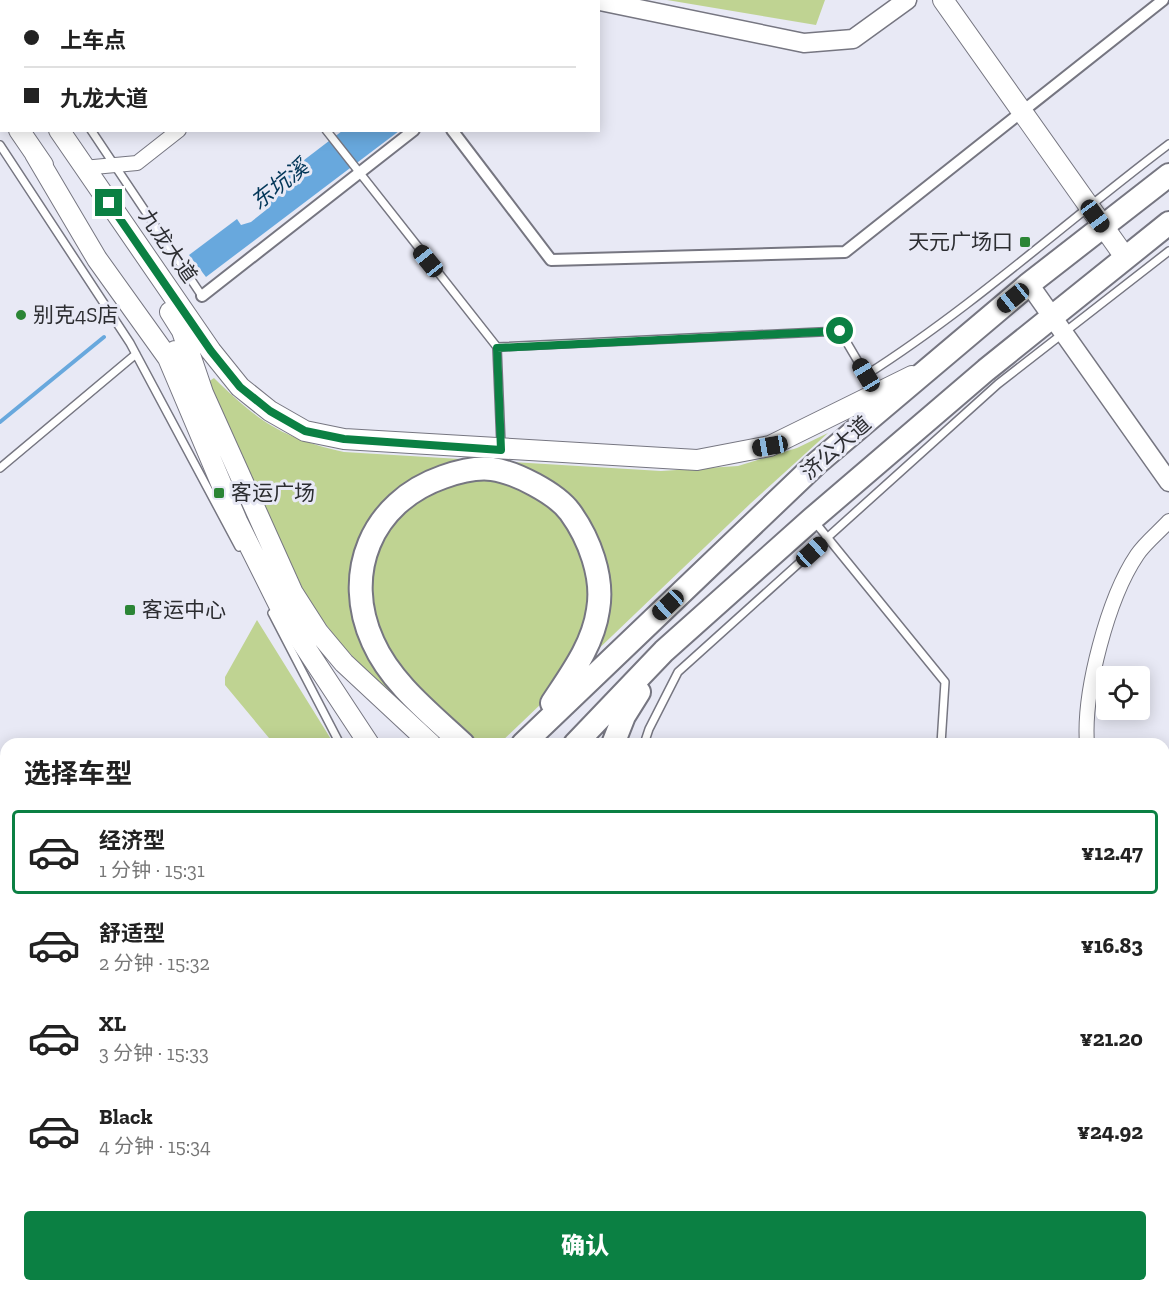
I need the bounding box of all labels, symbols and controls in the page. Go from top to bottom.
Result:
text: 上车点 [60,27,126,54]
text: 九龙大道 [60,85,148,112]
water label: 东坑溪 [245,152,315,215]
route end [95,189,122,216]
car [1077,196,1113,236]
street label: 九龙大道 [134,204,203,287]
place label: 天元广场口 [908,229,1013,254]
marker: 天元广场口 [1018,235,1032,249]
car [410,241,446,281]
car [993,280,1033,316]
place label: 别克4S店 [33,302,119,327]
marker: 别克4S店 [14,308,28,322]
route start [826,317,853,344]
car [849,355,883,395]
street label: 济公大道 [796,411,876,485]
car [751,434,789,458]
place label: 客运广场 [231,480,315,505]
marker: 客运广场 [212,486,226,500]
car [793,533,831,571]
car [649,586,687,624]
place label: 客运中心 [142,597,226,622]
marker: 客运中心 [123,603,137,617]
map controls [1096,666,1150,720]
button: locate [1096,666,1150,720]
text: 选择车型 [24,758,132,790]
icon: car [27,825,81,879]
text: 经济型 [99,827,165,854]
text: ¥12.47 [1081,839,1143,866]
text: 1 分钟 · 15:31 [99,858,205,882]
icon: car [27,918,81,972]
text: 舒适型 [99,920,165,947]
text: ¥16.83 [1081,932,1143,959]
text: 2 分钟 · 15:32 [99,951,210,975]
text: XL [99,1010,126,1037]
icon: car [27,1011,81,1065]
text: ¥21.20 [1080,1025,1143,1052]
text: 3 分钟 · 15:33 [99,1041,209,1065]
text: Black [99,1103,153,1130]
icon: car [27,1104,81,1158]
text: ¥24.92 [1077,1118,1143,1145]
text: 4 分钟 · 15:34 [99,1134,211,1158]
button: 确认 [24,1211,1146,1280]

